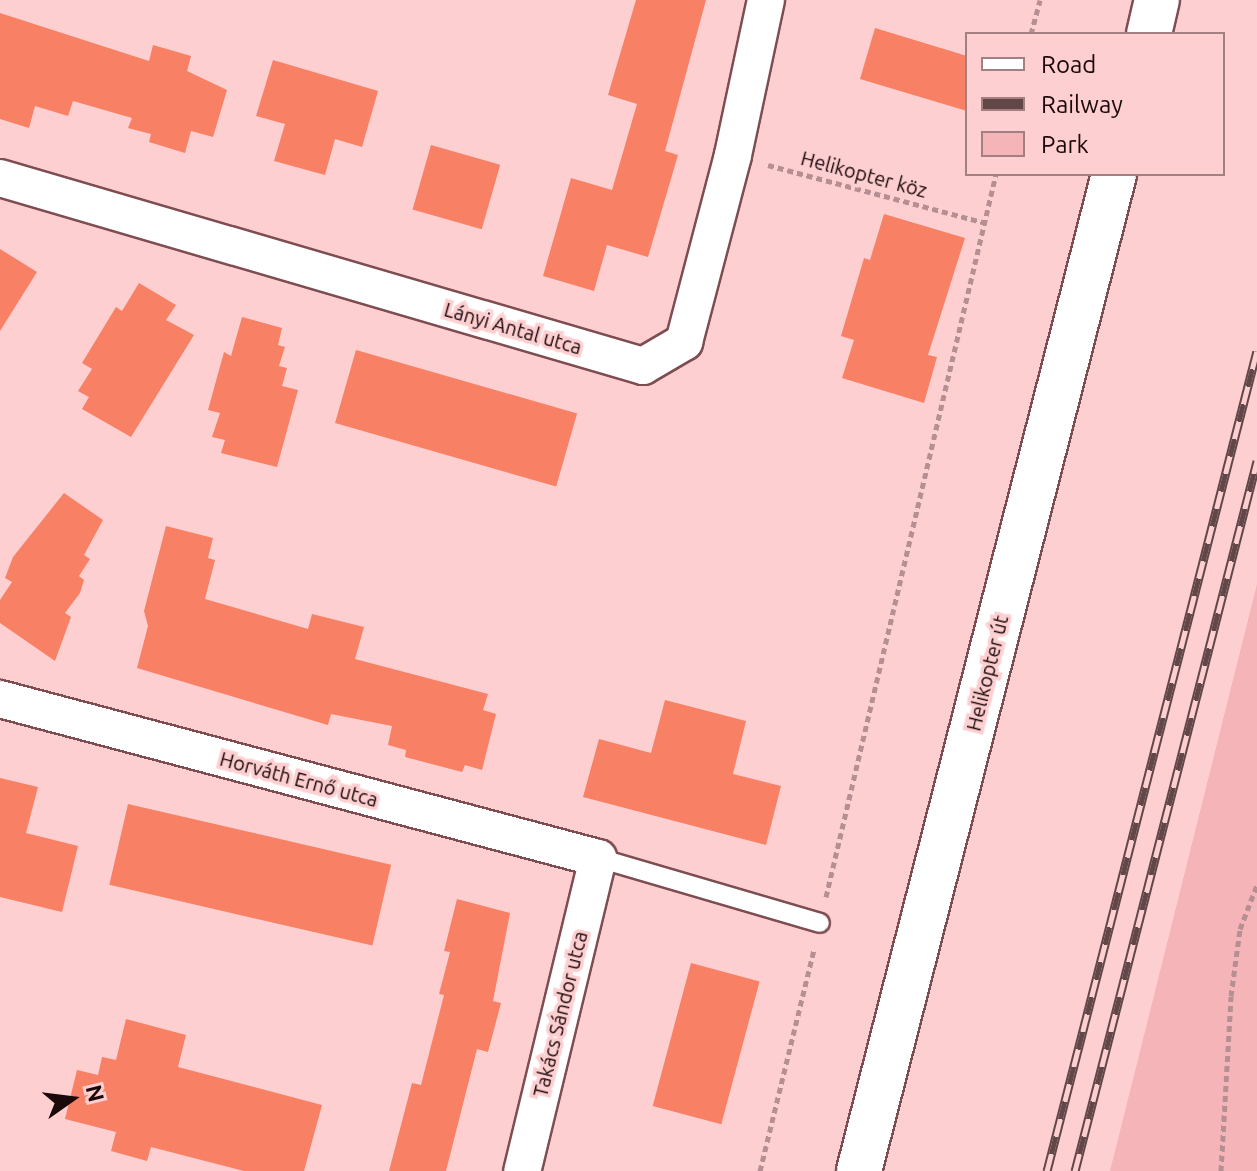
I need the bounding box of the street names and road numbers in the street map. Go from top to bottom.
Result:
street label: Helikopter köz [798,146,930,202]
street label: Lányi Antal utca [441,297,585,359]
street label: Helikopter út [961,613,1013,733]
street label: Horváth Ernő utca [217,746,381,812]
street label: Takács Sándor utca [528,929,592,1099]

